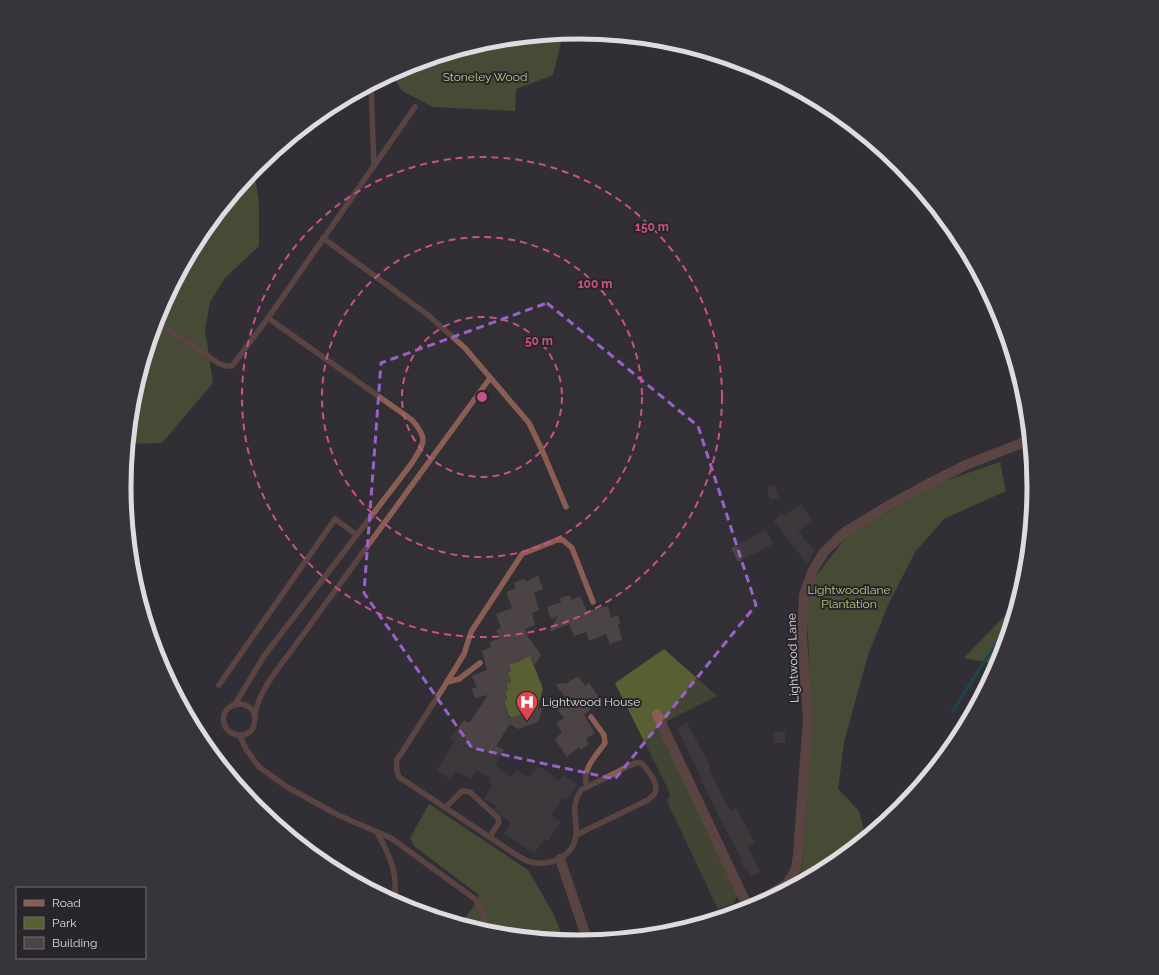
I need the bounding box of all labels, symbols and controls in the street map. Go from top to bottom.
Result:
park label: Stoneley Wood [443,70,527,84]
text: 150 m [635,220,669,234]
text: 100 m [578,277,612,291]
text: 50 m [525,334,553,348]
centre of rings [475,390,489,404]
park label: Lightwoodlane Plantation [807,583,891,611]
street label: Lightwood Lane [784,613,802,703]
hospital icon: Lightwood House [514,689,540,722]
place label: Lightwood House [542,695,640,709]
legend [16,887,146,959]
text: Road [52,896,81,910]
text: Park [52,916,77,930]
text: Building [52,936,98,950]

